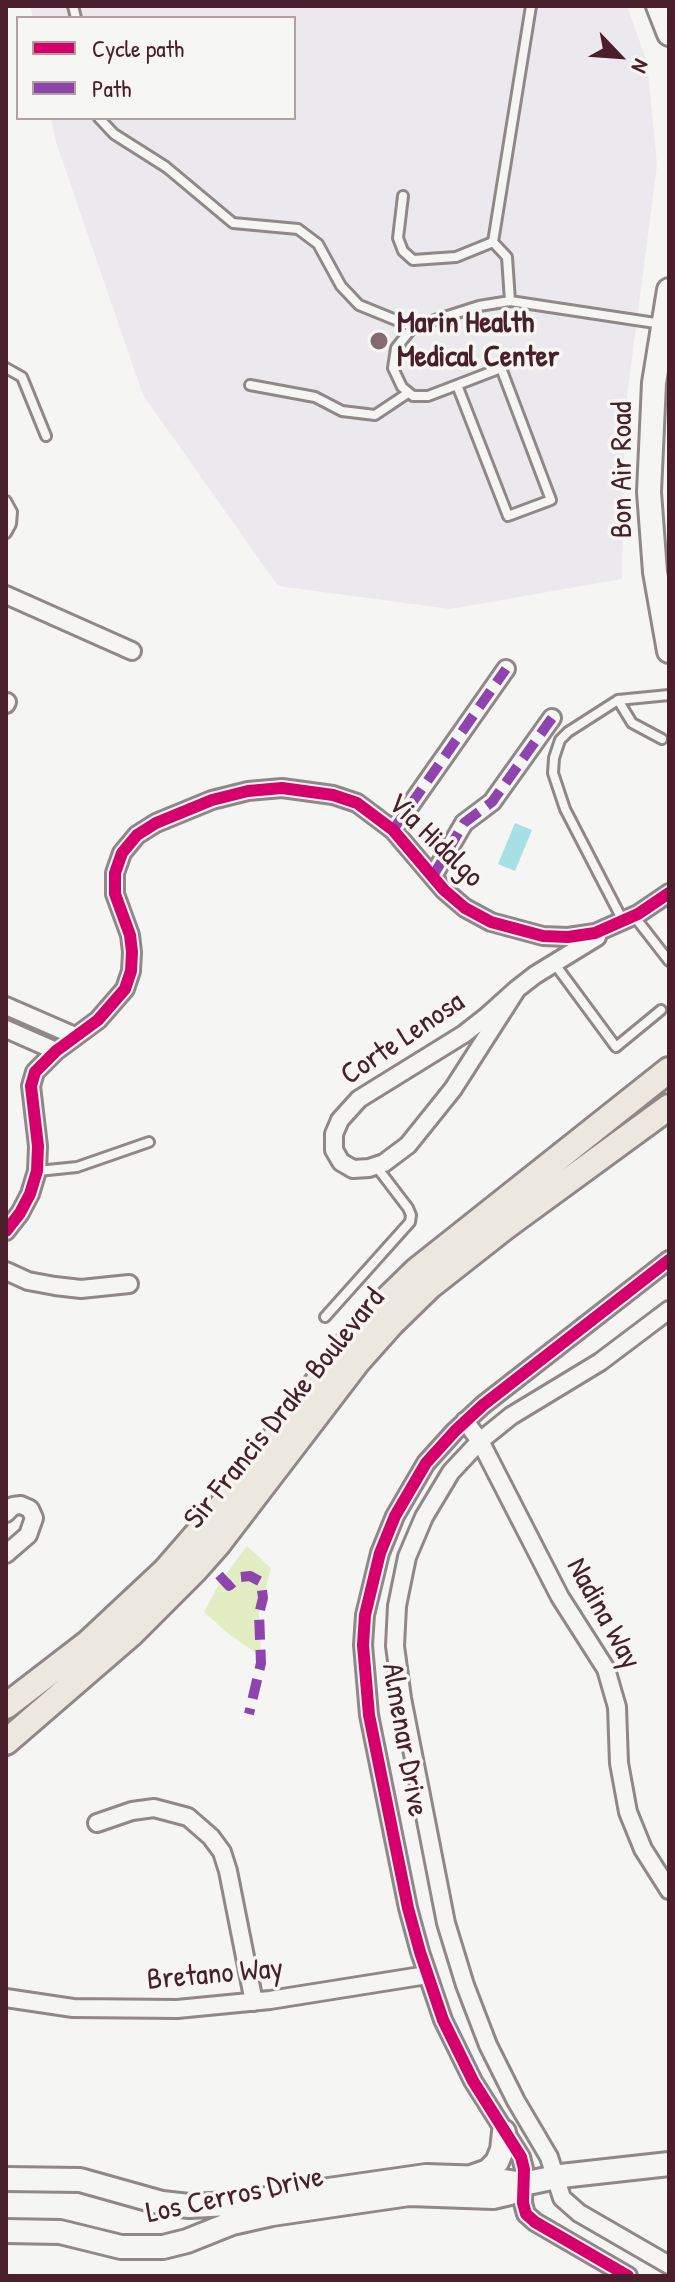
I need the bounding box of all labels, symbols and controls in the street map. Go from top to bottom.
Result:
legend [16,16,296,120]
north arrow [579,16,659,96]
text: Cycle path [92,32,184,64]
text: N [625,54,657,78]
text: Path [92,72,131,104]
place label: Marin Health Medical Center [397,306,559,376]
marker: Marin Health Medical Center [368,330,390,352]
street label: Bon Air Road [605,402,641,538]
street label: Via Hidalgo [379,786,491,896]
street label: Corte Lenosa [334,985,472,1093]
street label: Sir Francis Drake Boulevard [177,1282,393,1536]
street label: Nadina Way [558,1552,648,1676]
street label: Almenar Drive [373,1660,435,1820]
street label: Bretano Way [146,1951,284,1999]
street label: Los Cerros Drive [143,2160,327,2232]

